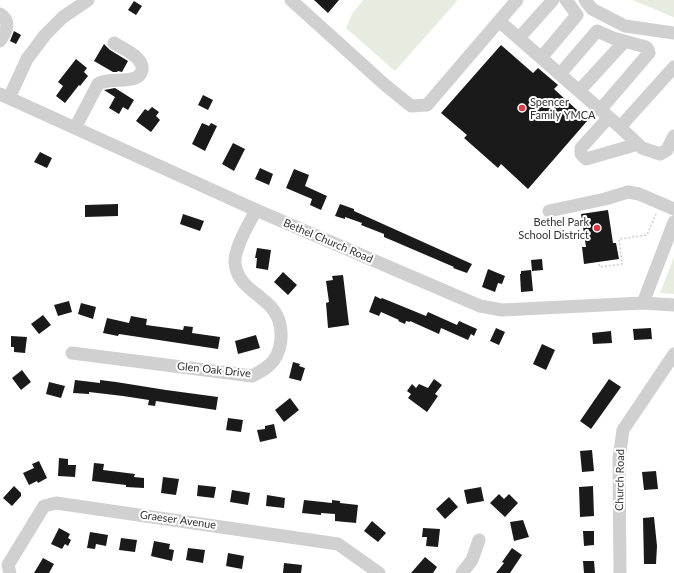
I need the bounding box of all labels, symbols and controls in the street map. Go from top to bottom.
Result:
place label: Spencer Family YMCA [530,95,596,121]
marker: Spencer Family YMCA [517,103,527,113]
place label: Bethel Park School District [518,215,589,241]
street label: Bethel Church Road [281,216,375,266]
marker: Bethel Park School District [592,223,602,233]
street label: Glen Oak Drive [176,360,252,380]
street label: Church Road [613,449,627,511]
street label: Graeser Avenue [139,508,217,532]

